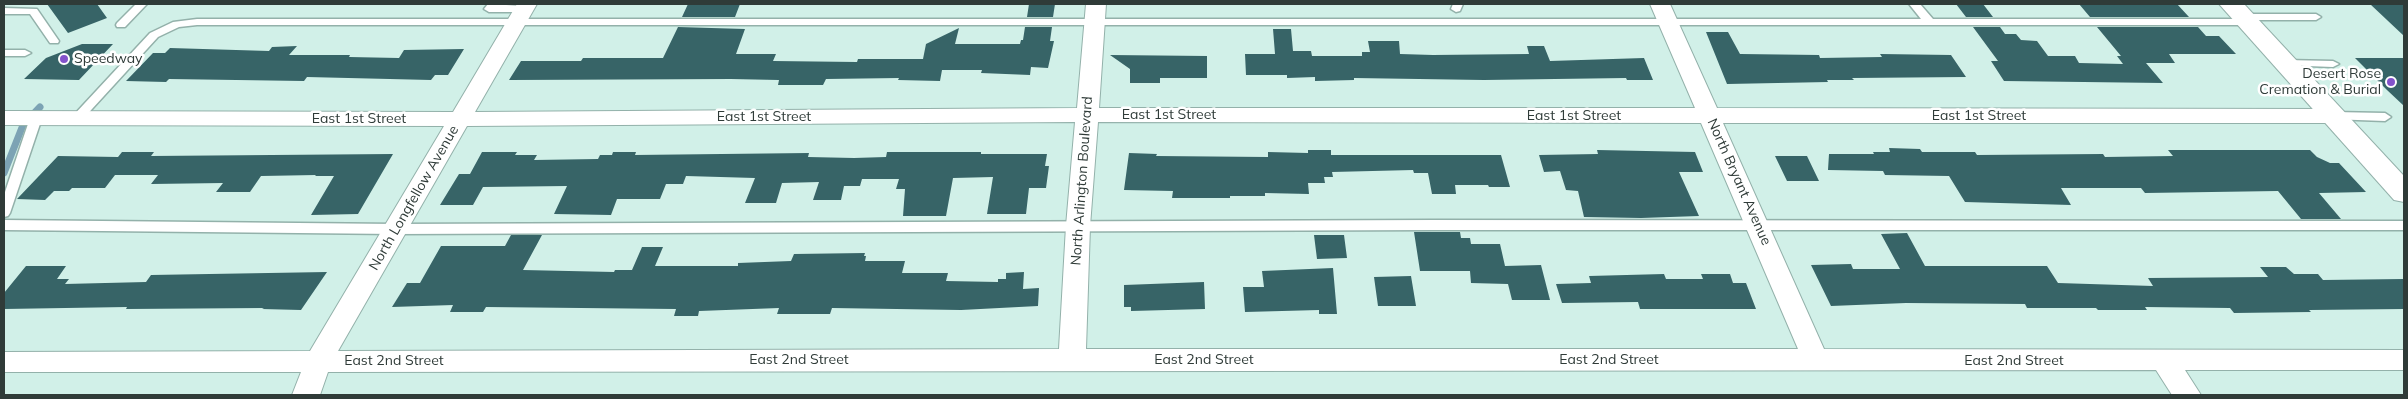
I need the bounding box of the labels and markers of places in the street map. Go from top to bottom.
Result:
place label: Speedway [74,51,143,67]
marker: Speedway [58,53,70,65]
place label: Desert Rose Cremation & Burial [2259,66,2381,98]
marker: Desert Rose Cremation & Burial [2385,76,2397,88]

